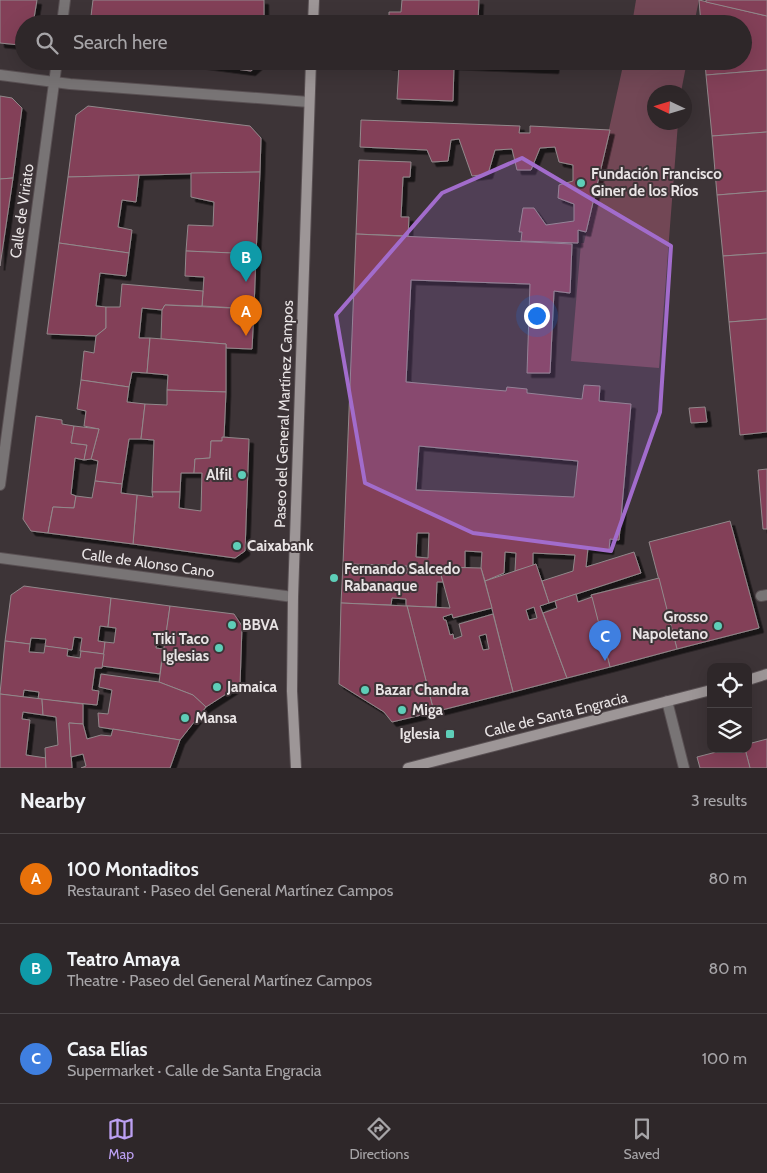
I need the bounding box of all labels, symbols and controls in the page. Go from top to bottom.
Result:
search box [15,15,752,70]
icon: search [33,29,61,57]
text: Search here [73,31,167,54]
north arrow [647,85,692,130]
street label: Calle de Viriato [6,163,38,259]
place label: Fundación Francisco Giner de los Ríos [591,165,722,200]
marker: Fundación Francisco Giner de los Ríos [575,177,587,189]
pin: B [230,241,262,282]
pin: A [230,295,262,336]
street label: Paseo del General Martínez Campos [271,300,297,528]
your location [524,303,550,329]
place label: Alfil [206,466,232,484]
marker: Alfil [236,469,248,481]
place label: Caixabank [247,537,314,555]
marker: Caixabank [231,540,243,552]
street label: Calle de Alonso Cano [80,545,216,581]
place label: Fernando Salcedo Rabanaque [344,560,461,595]
marker: Fernando Salcedo Rabanaque [328,572,340,584]
place label: Grosso Napoletano [632,608,708,643]
place label: BBVA [242,616,279,634]
marker: BBVA [226,619,238,631]
pin: C [589,620,621,661]
marker: Grosso Napoletano [712,620,724,632]
place label: Tiki Taco Iglesias [153,630,209,665]
marker: Tiki Taco Iglesias [213,642,225,654]
map controls [707,663,752,753]
button: locate [707,663,752,708]
place label: Jamaica [226,678,277,696]
marker: Jamaica [211,681,223,693]
place label: Bazar Chandra [375,681,469,699]
marker: Bazar Chandra [359,684,371,696]
street label: Calle de Santa Engracia [483,688,630,741]
place label: Miga [412,701,443,719]
marker: Miga [396,704,408,716]
button: layers [707,708,752,753]
place label: Mansa [195,709,237,727]
marker: Mansa [179,712,191,724]
place label: Iglesia [399,725,441,743]
marker: Iglesia [444,728,456,740]
text: Nearby [20,788,86,813]
text: 3 results [691,791,747,810]
text: 100 Montaditos [67,858,199,881]
text: A [31,869,41,888]
text: 80 m [709,869,747,888]
text: Restaurant · Paseo del General Martínez Campos [67,881,393,900]
text: Teatro Amaya [67,948,180,971]
text: B [31,959,41,978]
text: 80 m [709,959,747,978]
text: Theatre · Paseo del General Martínez Campos [67,971,372,990]
text: Casa Elías [67,1038,148,1061]
text: C [31,1049,41,1068]
text: 100 m [702,1049,747,1068]
text: Supermarket · Calle de Santa Engracia [67,1061,322,1080]
tab: Map [107,1115,135,1163]
tab: Directions [349,1115,409,1163]
tab: Saved [623,1115,660,1163]

